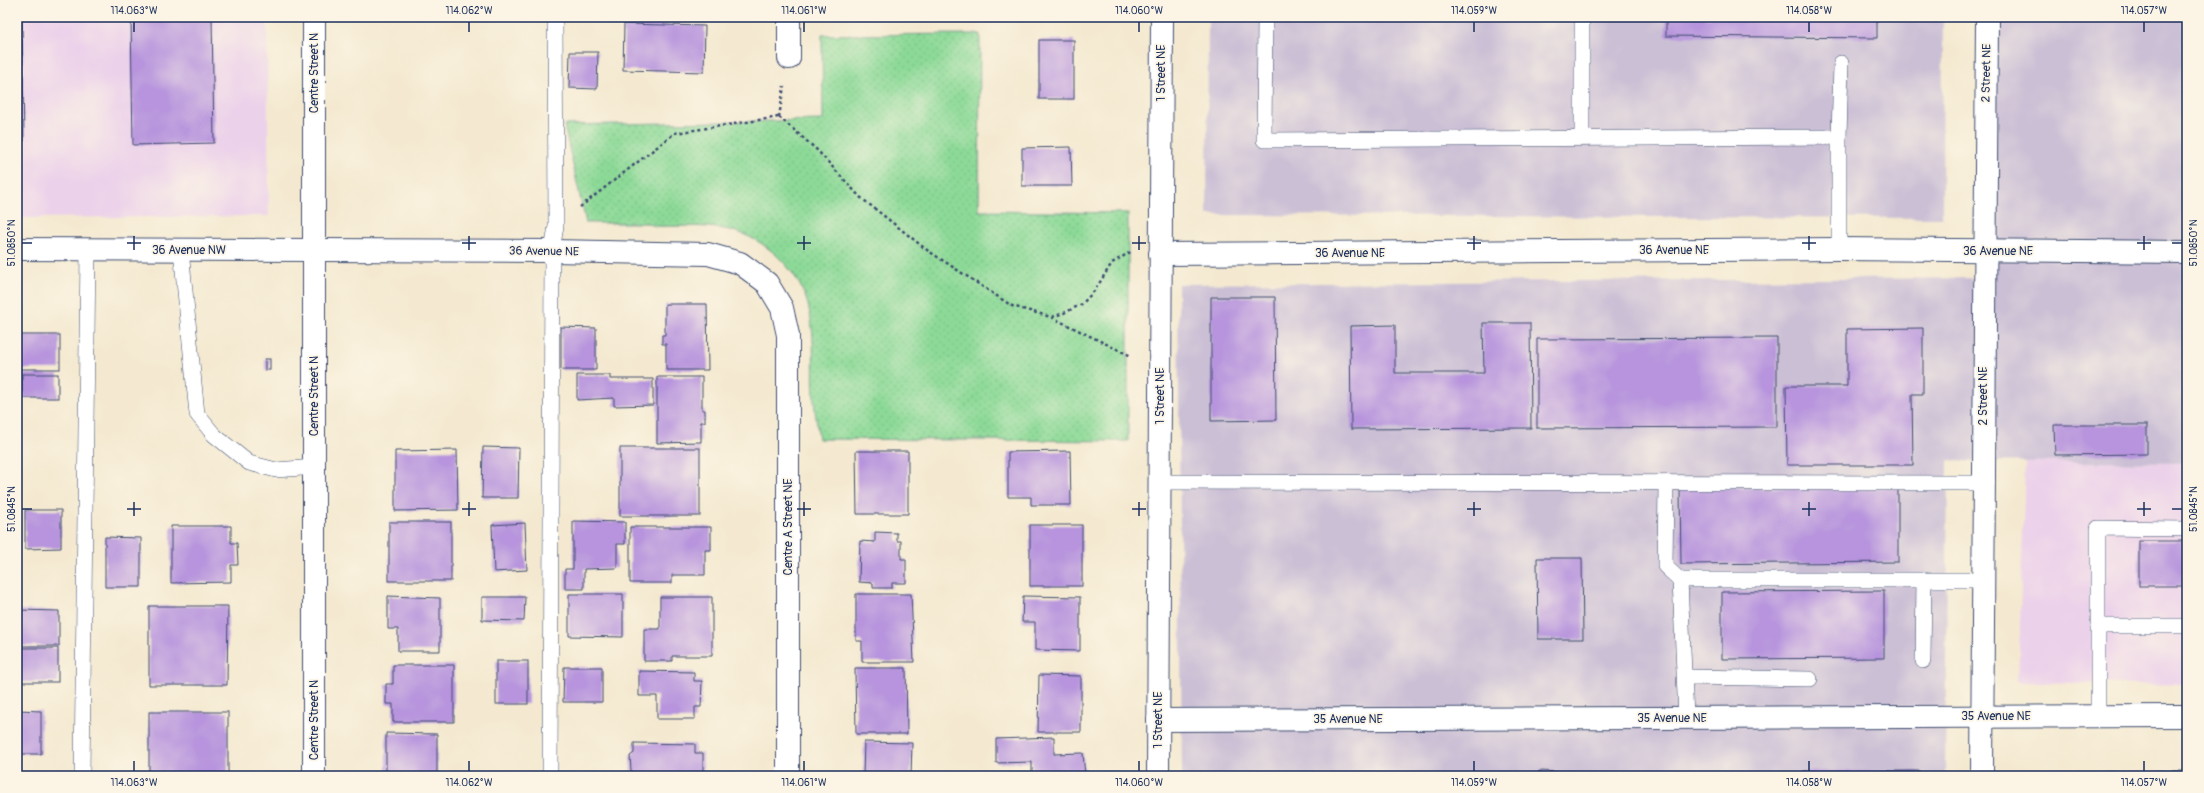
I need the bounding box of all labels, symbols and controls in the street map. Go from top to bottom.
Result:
text: 114.063°W [111,5,158,17]
text: 114.062°W [446,5,493,17]
text: 114.061°W [781,5,827,17]
text: 114.060°W [1115,5,1164,17]
text: 114.059°W [1451,5,1498,17]
text: 114.058°W [1786,5,1832,17]
text: 114.057°W [2121,5,2168,17]
street label: Centre Street N [307,33,322,113]
street label: 2 Street NE [1978,43,1995,103]
street label: 1 Street NE [1154,45,1169,101]
text: 51.0850°N [6,219,18,266]
text: 51.0850°N [2188,219,2200,266]
street label: 36 Avenue NW [152,243,226,258]
street label: 36 Avenue NE [509,243,579,260]
street label: 36 Avenue NE [1639,243,1709,258]
street label: 36 Avenue NE [1963,244,2033,259]
street label: 36 Avenue NE [1315,246,1385,261]
street label: Centre Street N [307,356,322,436]
street label: 2 Street NE [1976,367,1991,425]
street label: 1 Street NE [1153,368,1168,424]
street label: Centre A Street NE [781,478,796,576]
text: 51.0845°N [6,486,18,532]
text: 51.0845°N [2188,486,2200,532]
street label: Centre Street N [307,680,322,760]
street label: 1 Street NE [1151,692,1166,748]
street label: 35 Avenue NE [1961,709,2031,724]
street label: 35 Avenue NE [1637,711,1707,726]
street label: 35 Avenue NE [1313,712,1383,727]
text: 114.063°W [111,777,158,789]
text: 114.062°W [446,777,493,789]
text: 114.061°W [781,777,827,789]
text: 114.060°W [1115,777,1164,789]
text: 114.059°W [1451,777,1498,789]
text: 114.058°W [1786,777,1832,789]
text: 114.057°W [2121,777,2168,789]

